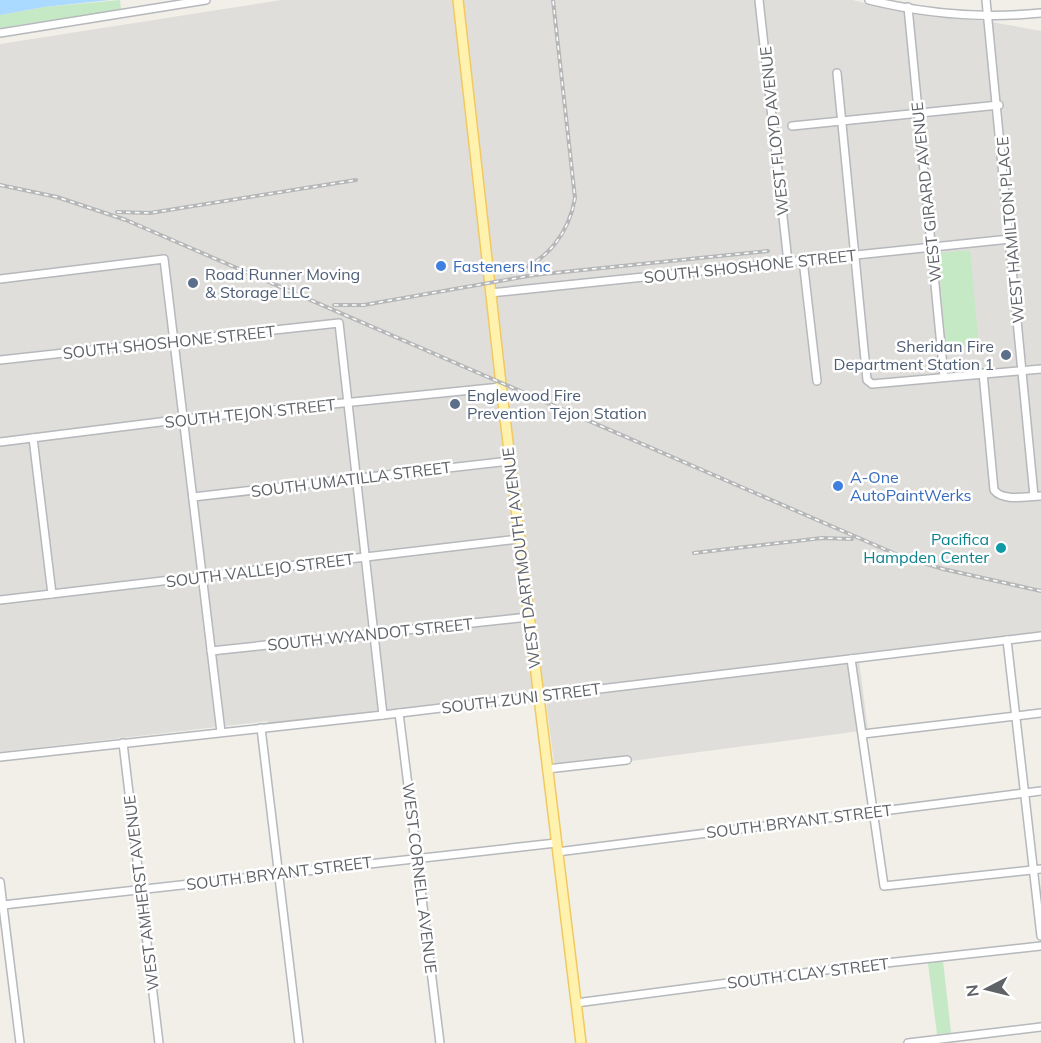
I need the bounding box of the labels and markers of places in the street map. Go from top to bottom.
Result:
place label: Fasteners Inc [453,256,551,276]
marker: Fasteners Inc [434,259,448,273]
place label: Road Runner Moving & Storage LLC [205,264,360,302]
marker: Road Runner Moving & Storage LLC [186,276,200,290]
place label: Sheridan Fire Department Station 1 [834,336,994,374]
marker: Sheridan Fire Department Station 1 [999,348,1013,362]
place label: Englewood Fire Prevention Tejon Station [467,385,647,423]
marker: Englewood Fire Prevention Tejon Station [448,397,462,411]
place label: A-One AutoPaintWerks [850,467,972,505]
marker: A-One AutoPaintWerks [831,479,845,493]
place label: Pacifica Hampden Center [863,529,989,567]
marker: Pacifica Hampden Center [994,541,1008,555]

